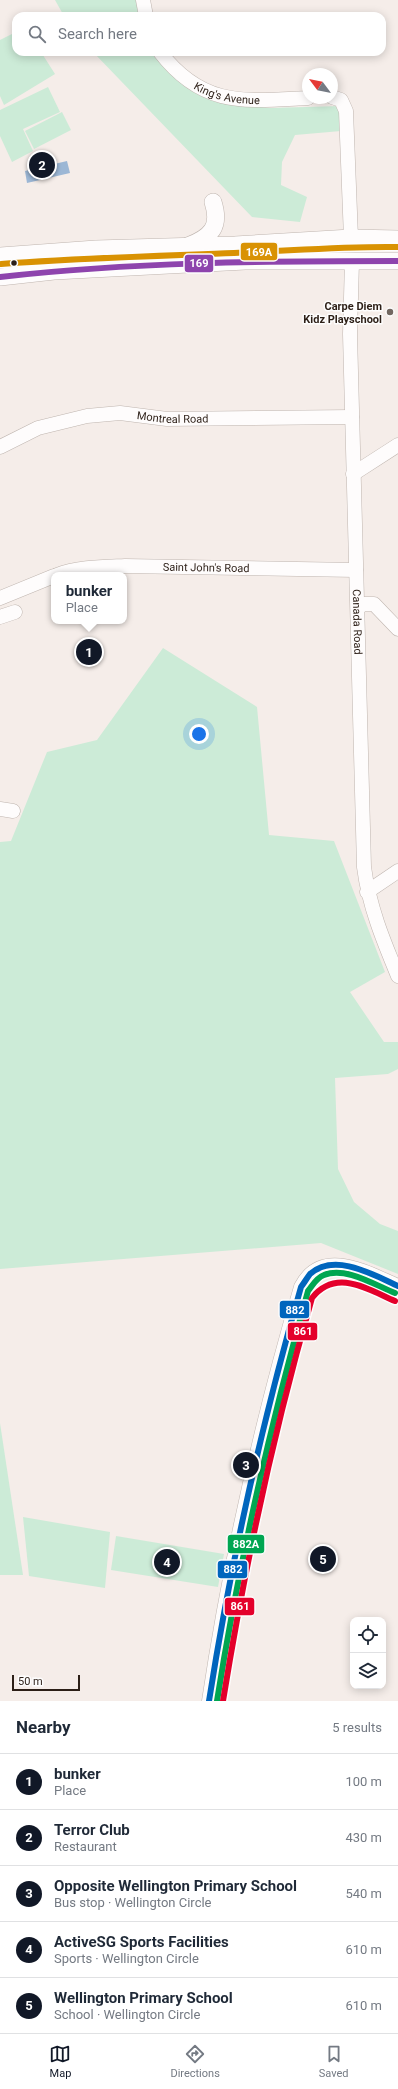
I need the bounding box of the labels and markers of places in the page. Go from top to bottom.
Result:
pin: 2 [29,150,55,180]
unlabelled marker [9,258,19,268]
place label: Carpe Diem Kidz Playschool [303,300,382,326]
marker: Carpe Diem Kidz Playschool [385,307,395,317]
pin: 1 [76,637,102,667]
pin: 3 [233,1450,259,1480]
pin: 5 [310,1544,336,1574]
pin: 4 [154,1547,180,1577]

